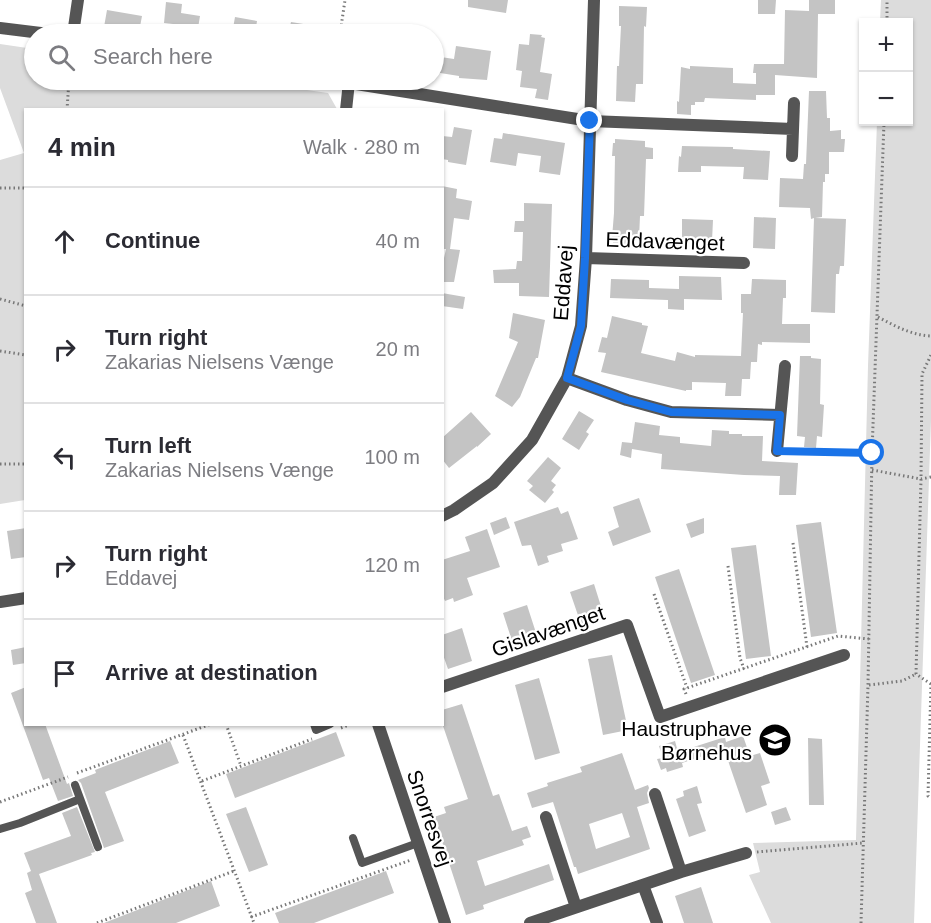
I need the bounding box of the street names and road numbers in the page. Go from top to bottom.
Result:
street label: Eddavænget [605,227,725,255]
street label: Eddavej [549,244,577,322]
street label: Gislavænget [489,601,608,661]
street label: Snorresvej [403,767,457,869]

